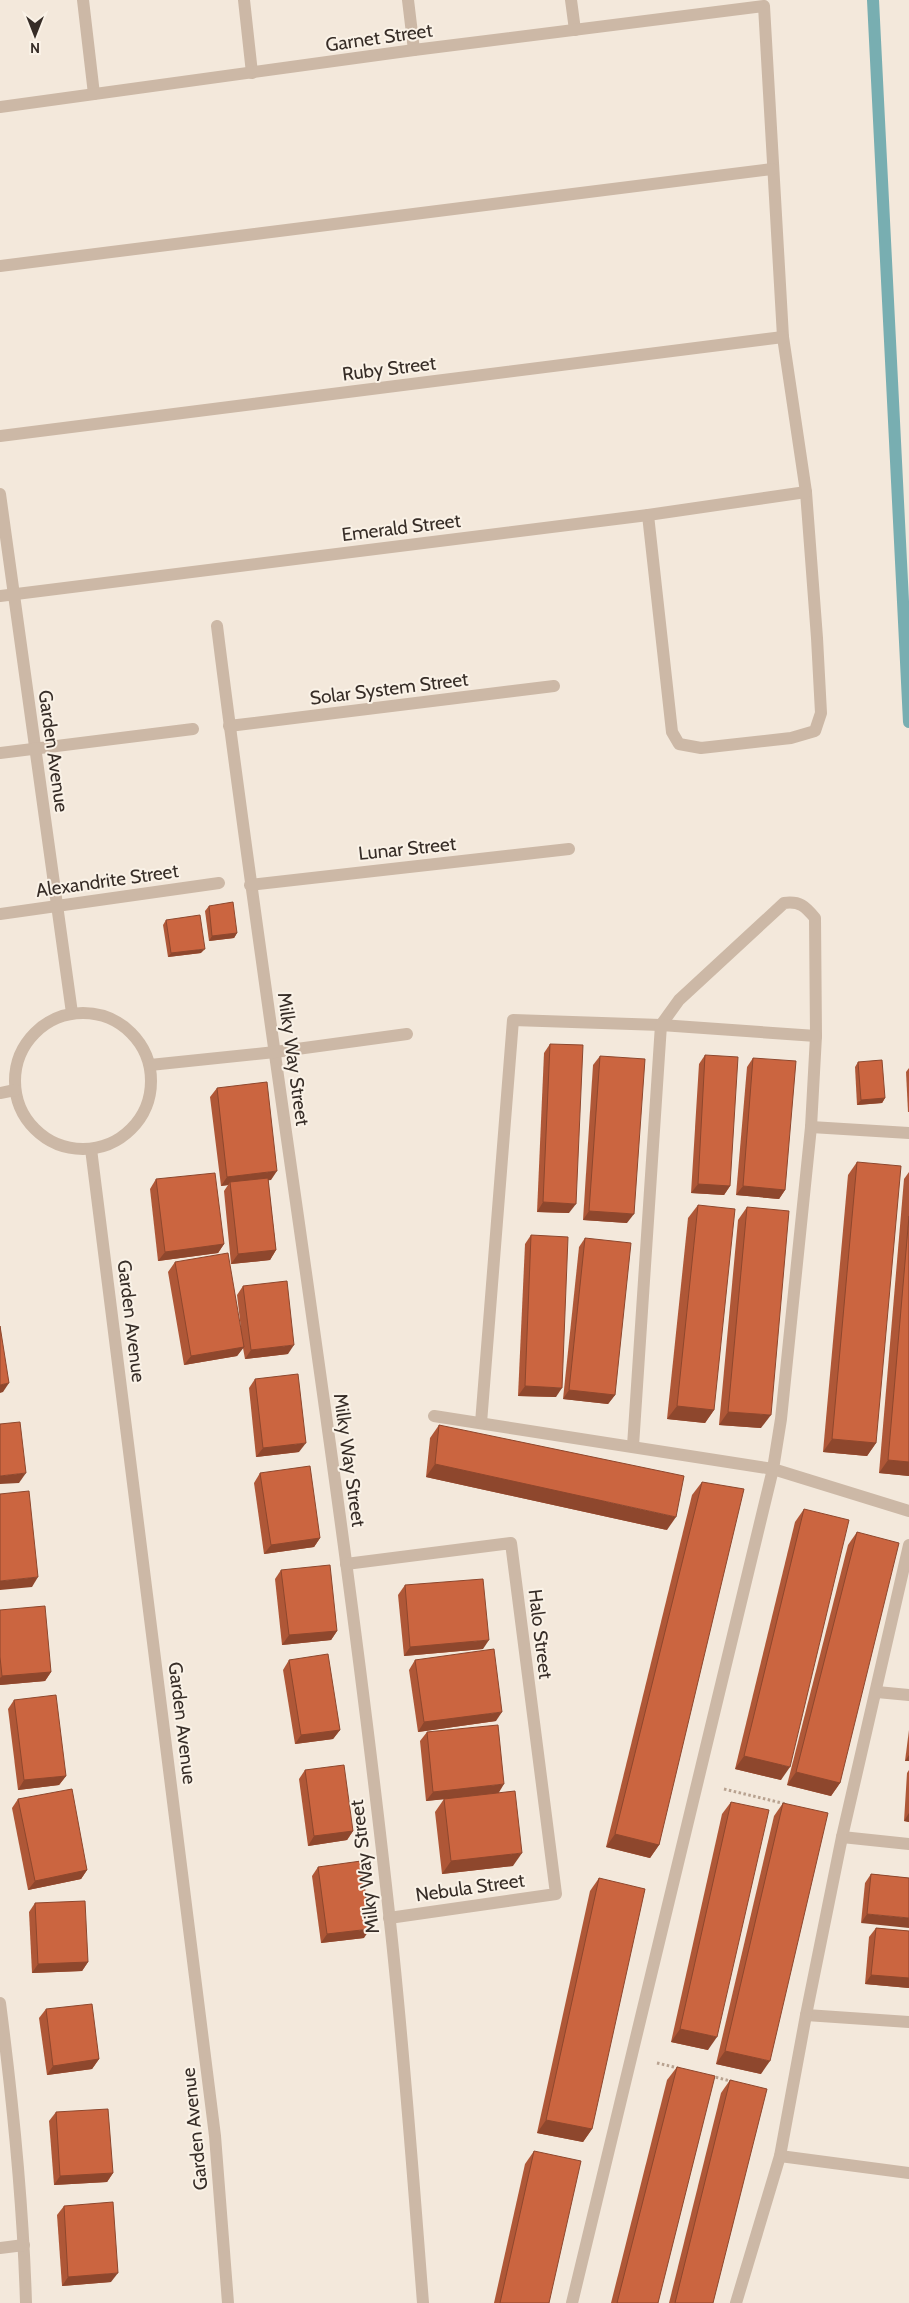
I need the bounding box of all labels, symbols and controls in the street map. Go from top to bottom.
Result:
north arrow [10,10,60,60]
street label: Garnet Street [324,19,435,56]
text: N [30,39,40,57]
street label: Ruby Street [341,351,438,386]
street label: Emerald Street [340,509,462,546]
street label: Solar System Street [309,667,470,710]
street label: Garden Avenue [34,689,73,814]
street label: Lunar Street [357,832,458,865]
street label: Alexandrite Street [34,859,181,902]
street label: Milky Way Street [273,991,314,1128]
street label: Garden Avenue [113,1259,150,1384]
street label: Milky Way Street [329,1392,370,1529]
street label: Halo Street [524,1588,557,1681]
street label: Garden Avenue [164,1661,201,1786]
street label: Milky Way Street [345,1798,384,1935]
street label: Nebula Street [414,1868,527,1907]
street label: Garden Avenue [177,2066,212,2191]

